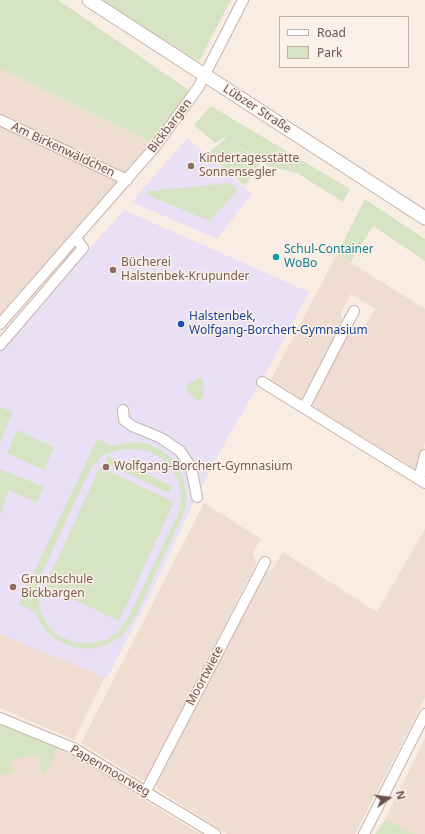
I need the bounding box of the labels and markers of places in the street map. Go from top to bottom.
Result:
place label: Kindertagesstätte Sonnensegler [199,152,299,180]
marker: Kindertagesstätte Sonnensegler [186,161,196,171]
place label: Schul-Container WoBo [284,243,374,271]
marker: Schul-Container WoBo [271,252,281,262]
place label: Bücherei Halstenbek-Krupunder [121,256,250,284]
marker: Bücherei Halstenbek-Krupunder [108,265,118,275]
place label: Halstenbek, Wolfgang-Borchert-Gymnasium [189,310,368,338]
marker: Halstenbek, Wolfgang-Borchert-Gymnasium [176,319,186,329]
place label: Wolfgang-Borchert-Gymnasium [114,460,293,474]
marker: Wolfgang-Borchert-Gymnasium [101,462,111,472]
place label: Grundschule Bickbargen [21,573,93,601]
marker: Grundschule Bickbargen [8,582,18,592]

